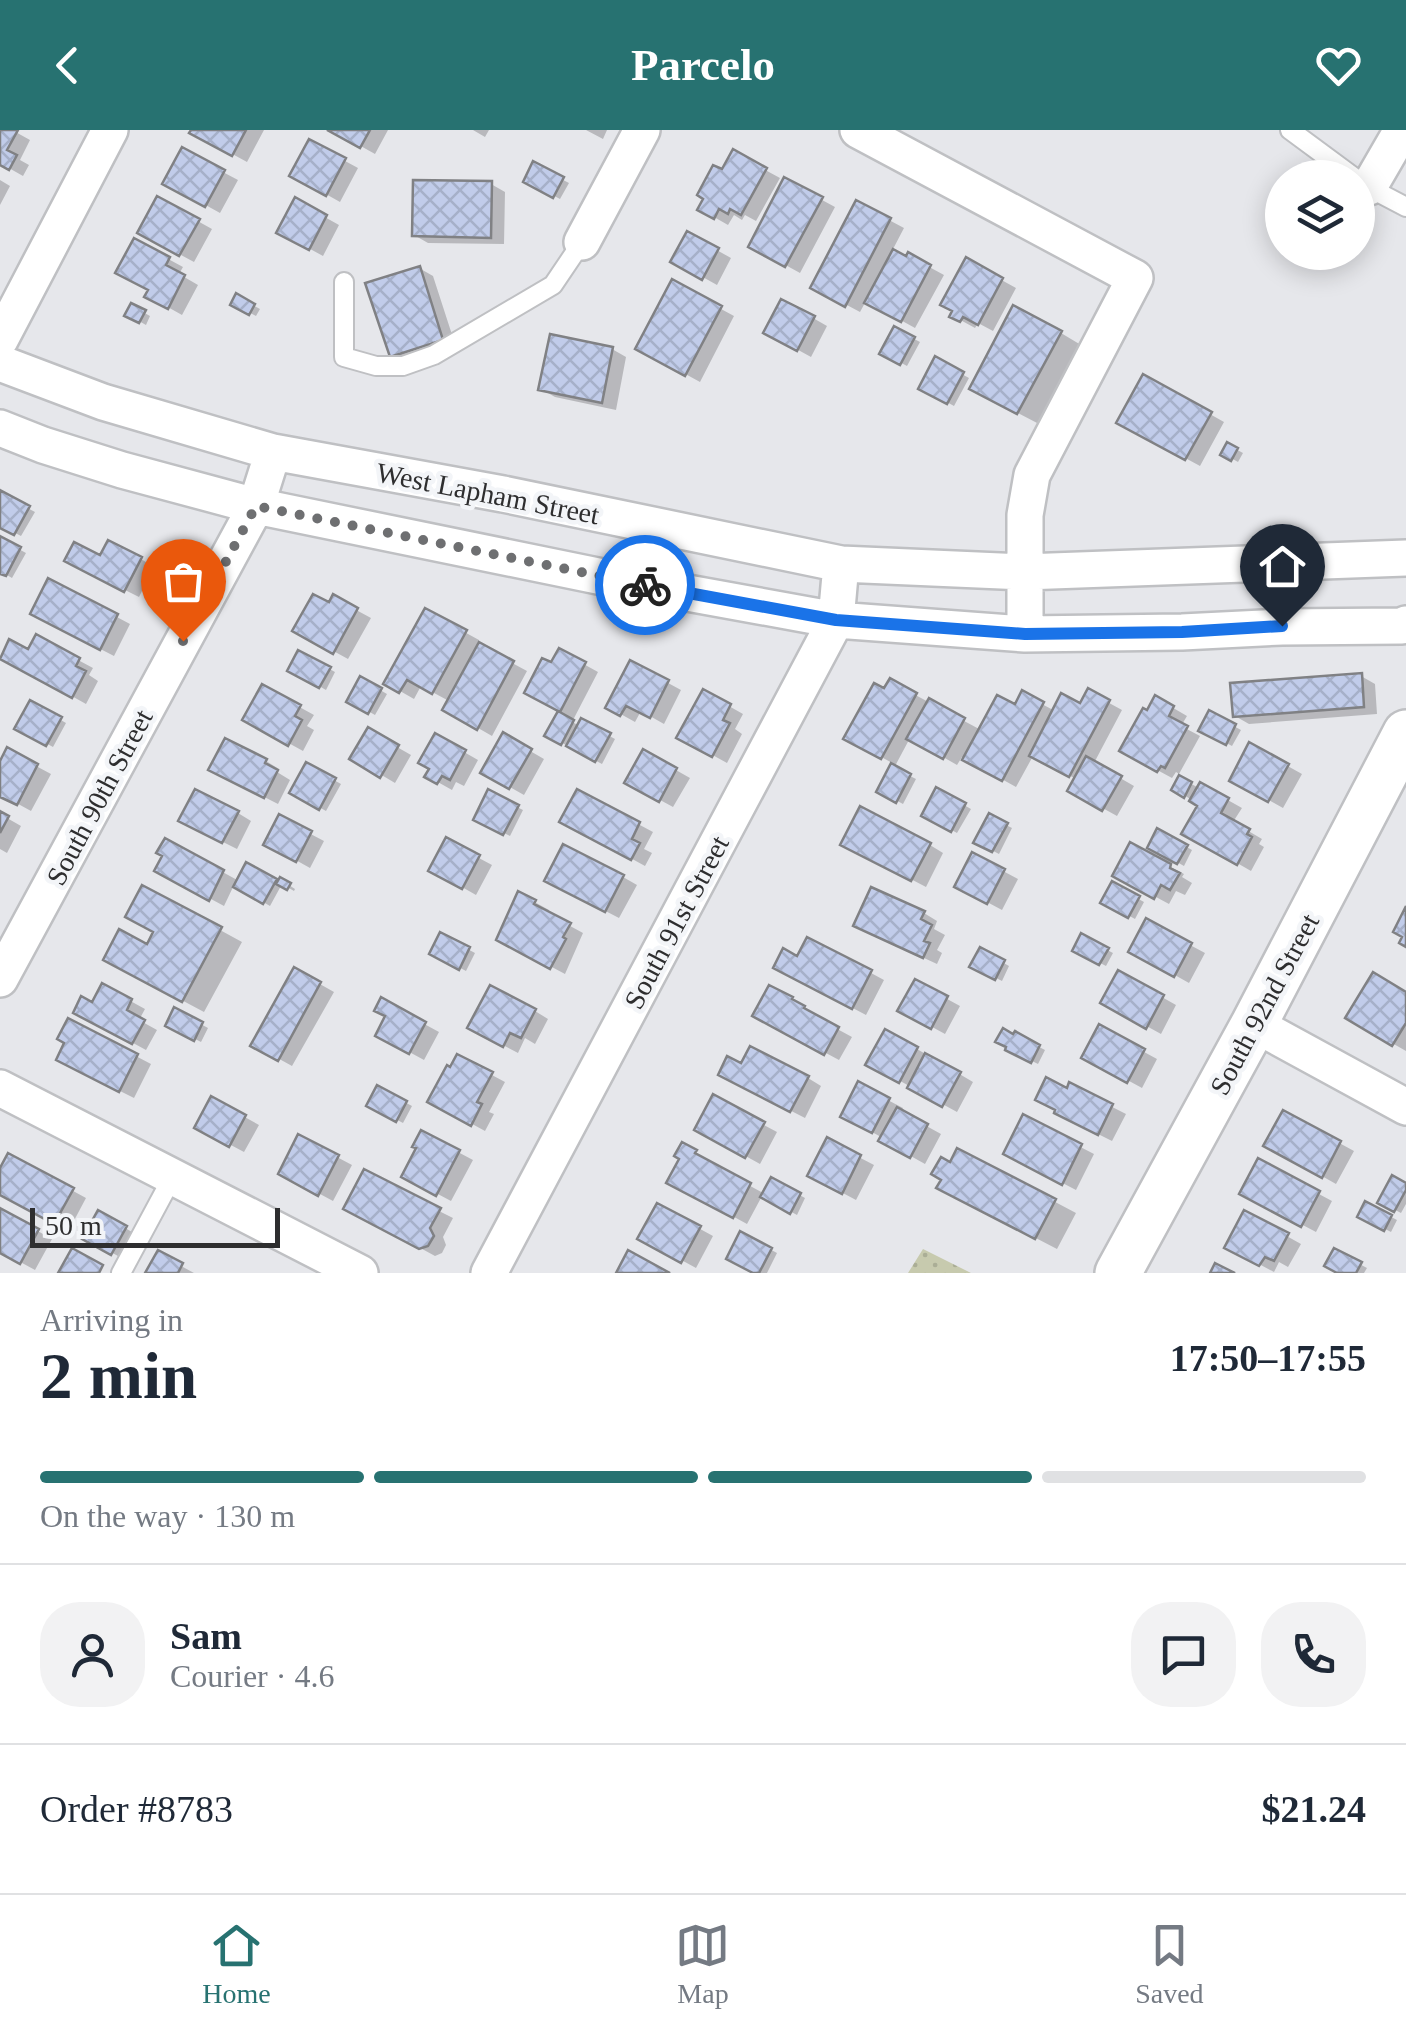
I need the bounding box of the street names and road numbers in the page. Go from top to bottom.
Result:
street label: West Lapham Street [374,457,602,530]
street label: South 90th Street [40,704,159,890]
street label: South 91st Street [618,830,735,1014]
street label: South 92nd Street [1204,908,1325,1100]

